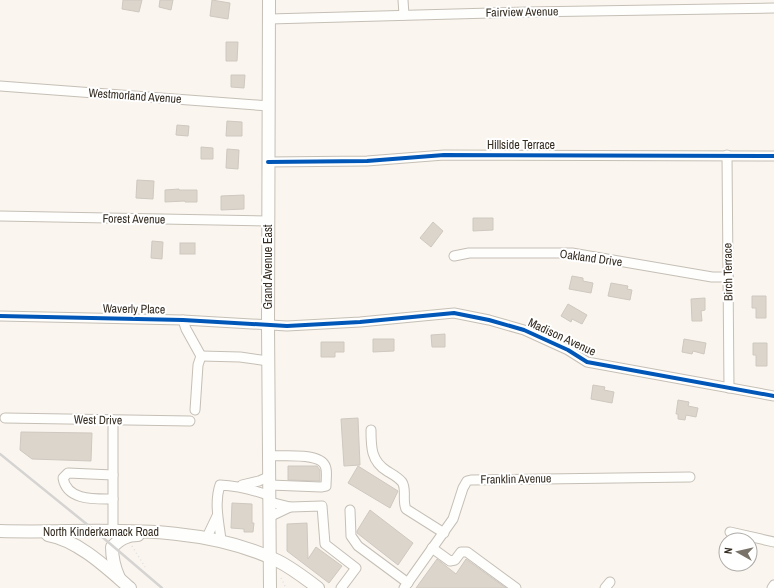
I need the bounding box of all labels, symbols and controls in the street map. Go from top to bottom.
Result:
street label: Fairview Avenue [486,3,558,21]
street label: Westmorland Avenue [88,85,182,107]
street label: Hillside Terrace [487,137,555,153]
street label: Forest Avenue [102,210,166,228]
street label: Grand Avenue East [260,224,276,310]
street label: Birch Terrace [719,243,737,301]
street label: Oakland Drive [559,246,623,270]
street label: Waverly Place [103,300,165,318]
street label: Madison Avenue [525,314,599,360]
street label: West Drive [74,412,122,428]
street label: Franklin Avenue [480,470,552,488]
street label: North Kinderkamack Road [43,524,159,540]
north arrow [718,532,758,572]
text: N [721,546,735,555]

